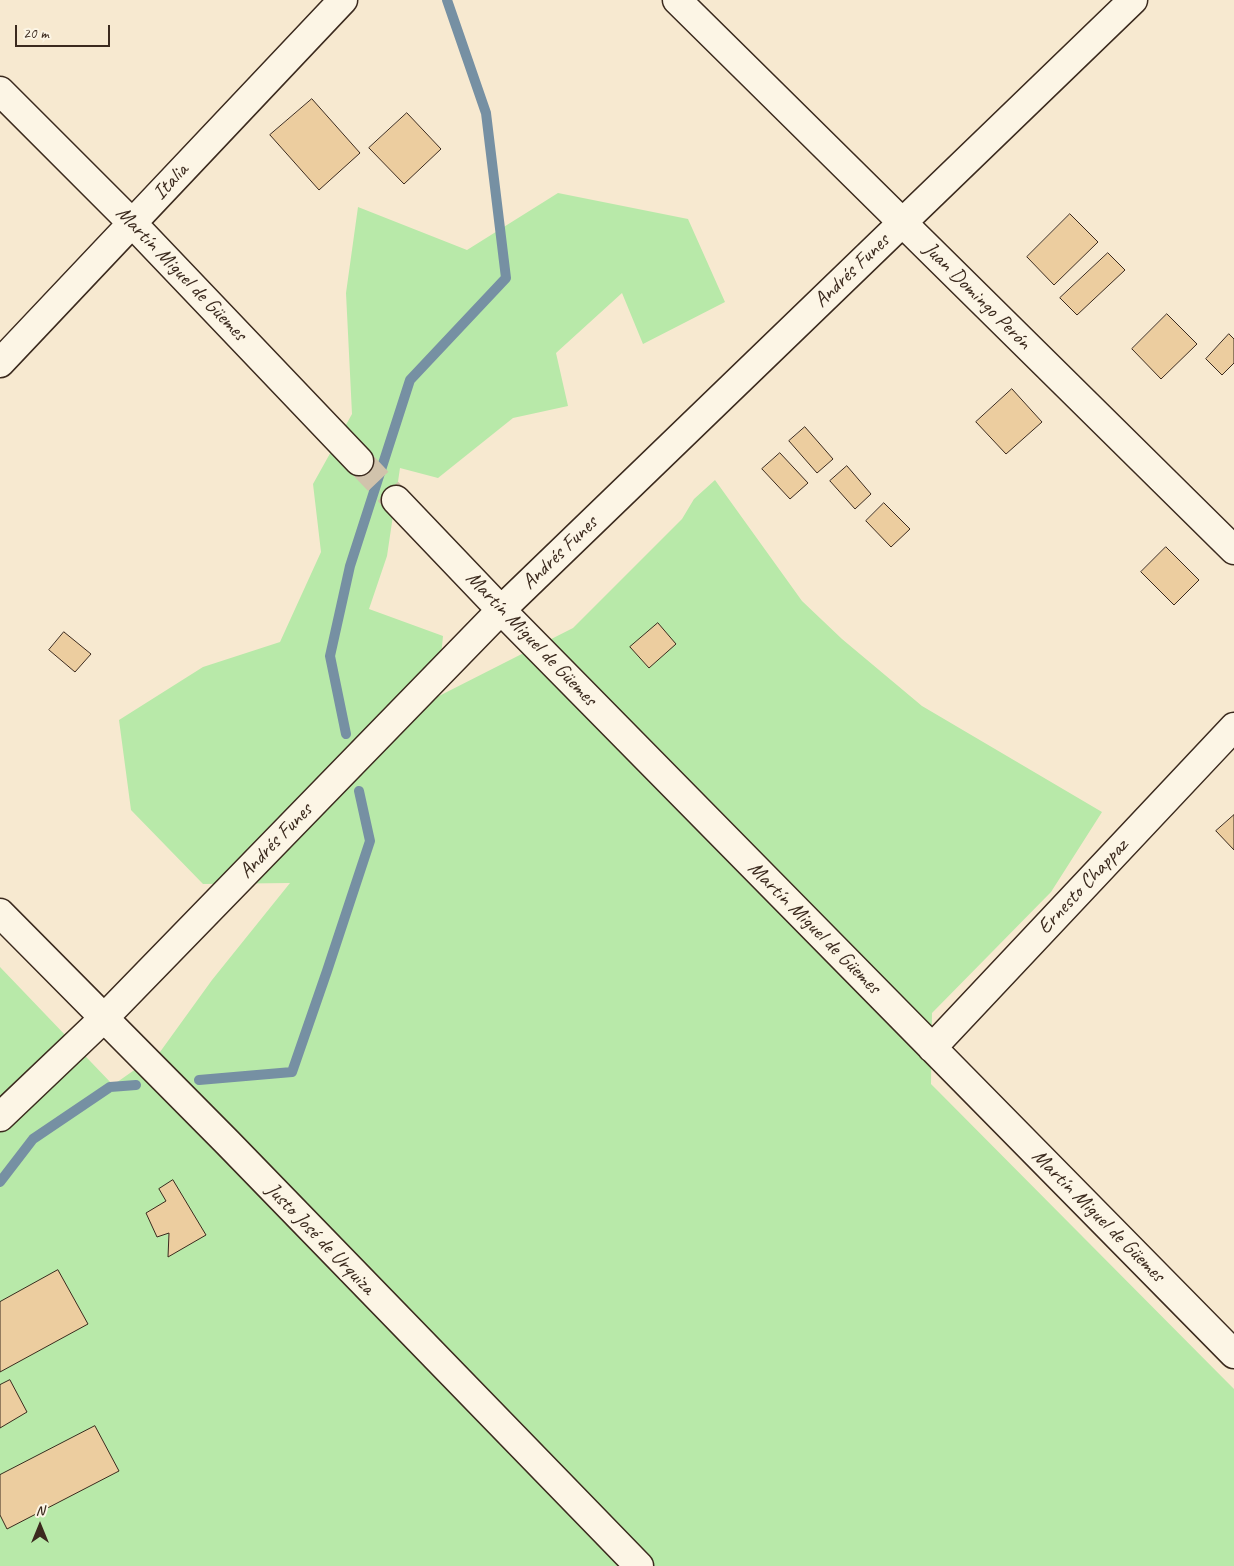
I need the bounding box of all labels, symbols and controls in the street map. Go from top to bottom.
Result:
scale bar [18,15,112,47]
text: 20 m [23,24,49,43]
street label: Italia [148,158,194,206]
street label: Martín Miguel de Güemes [110,201,252,347]
street label: Andrés Funes [809,229,895,313]
street label: Juan Domingo Perón [918,237,1036,355]
street label: Andrés Funes [517,511,603,595]
street label: Martín Miguel de Güemes [460,566,602,712]
street label: Andrés Funes [234,798,318,884]
street label: Ernesto Chappaz [1032,834,1134,940]
street label: Martín Miguel de Güemes [742,856,886,1000]
street label: Martín Miguel de Güemes [1026,1144,1170,1288]
street label: Justo José de Urquiza [260,1178,380,1300]
north arrow [15,1501,65,1551]
text: N [36,1502,44,1519]

